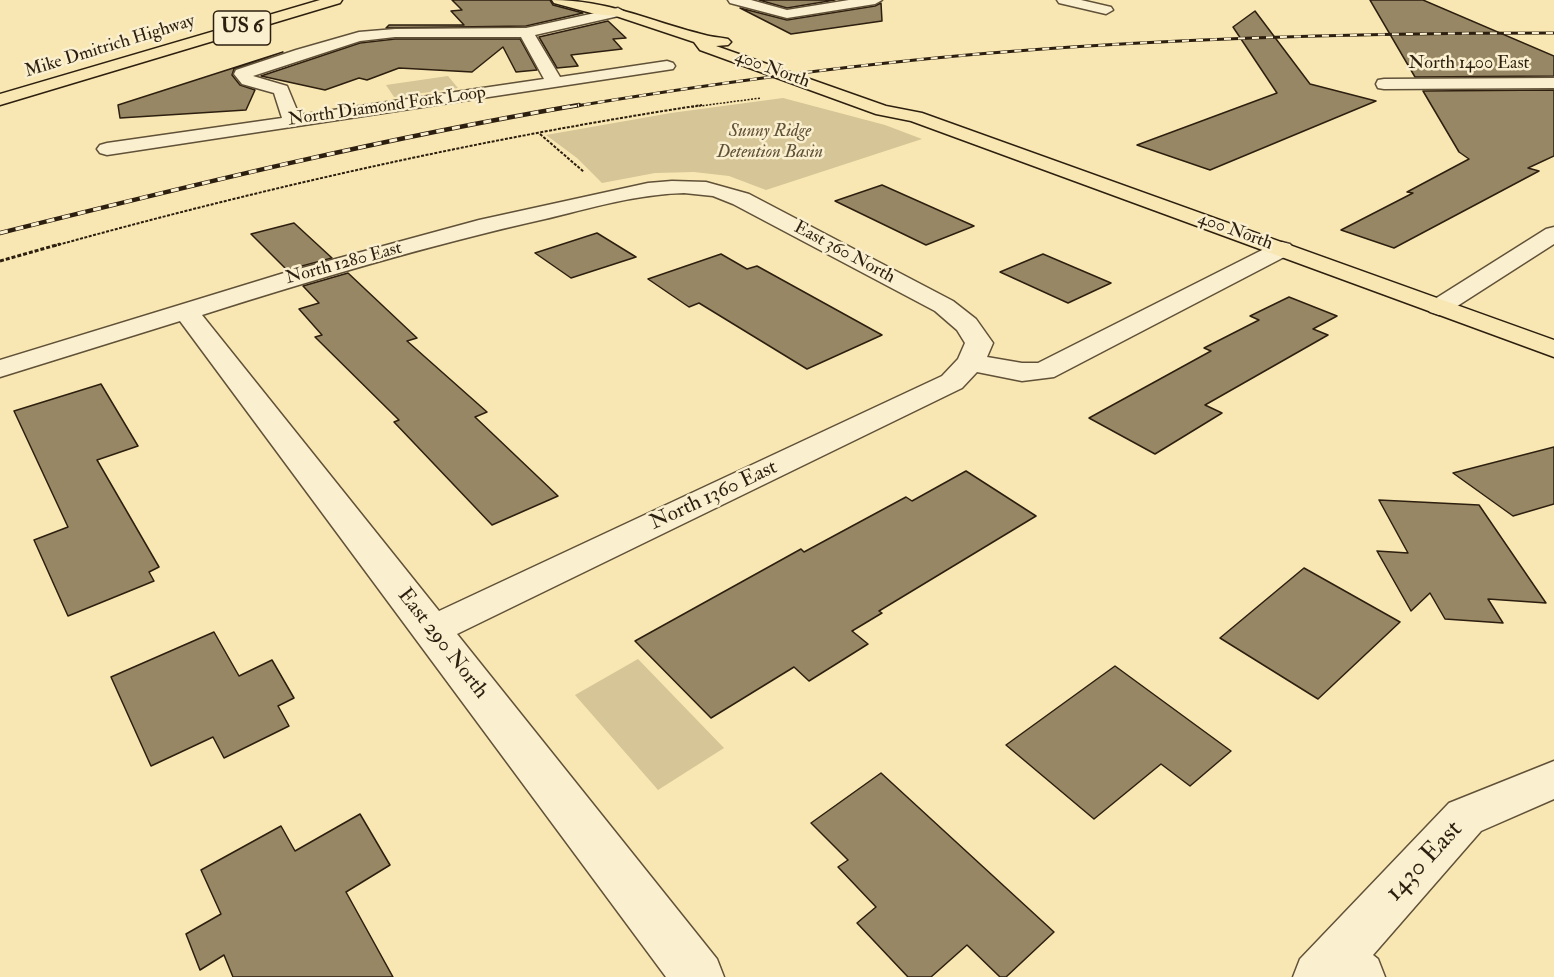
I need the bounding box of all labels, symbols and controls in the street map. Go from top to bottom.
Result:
street label: Mike Dmitrich Highway [22,11,198,83]
road number: US 6 [214,11,270,45]
street label: 400 North [732,46,812,94]
street label: North 1400 East [1409,53,1529,75]
street label: North Diamond Fork Loop [287,82,487,132]
park label: Sunny Ridge Detention Basin [717,121,823,164]
street label: 400 North [1195,208,1275,256]
street label: East 360 North [790,217,898,289]
street label: North 1280 East [283,238,405,290]
street label: North 1360 East [646,456,782,536]
street label: East 290 North [391,584,493,704]
street label: 1430 East [1380,815,1470,909]

